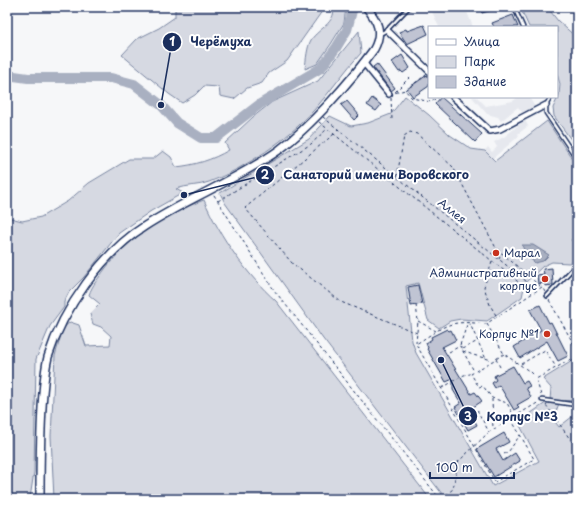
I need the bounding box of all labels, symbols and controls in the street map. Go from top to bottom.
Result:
legend [428,26,558,98]
callout: Черёмуха [162,30,260,54]
text: 1 [169,32,175,50]
text: Черёмуха [190,32,253,50]
text: Улица [464,32,500,50]
text: Парк [464,52,496,70]
text: Здание [464,72,506,90]
callout: Санаторий имени Воровского [255,163,478,187]
text: 2 [261,165,270,183]
text: Санаторий имени Воровского [283,165,469,183]
street label: Аллея [434,194,470,227]
place label: Марал [504,244,540,261]
marker: Марал [491,248,501,258]
place label: Административный корпус [430,264,537,294]
marker: Административный корпус [540,274,550,284]
place label: Корпус №1 [479,325,539,342]
marker: Корпус №1 [542,329,552,339]
callout: Корпус №3 [458,404,566,428]
text: 3 [464,407,472,425]
text: Корпус №3 [486,407,558,425]
scale bar [430,454,514,480]
text: 100 m [436,458,473,476]

